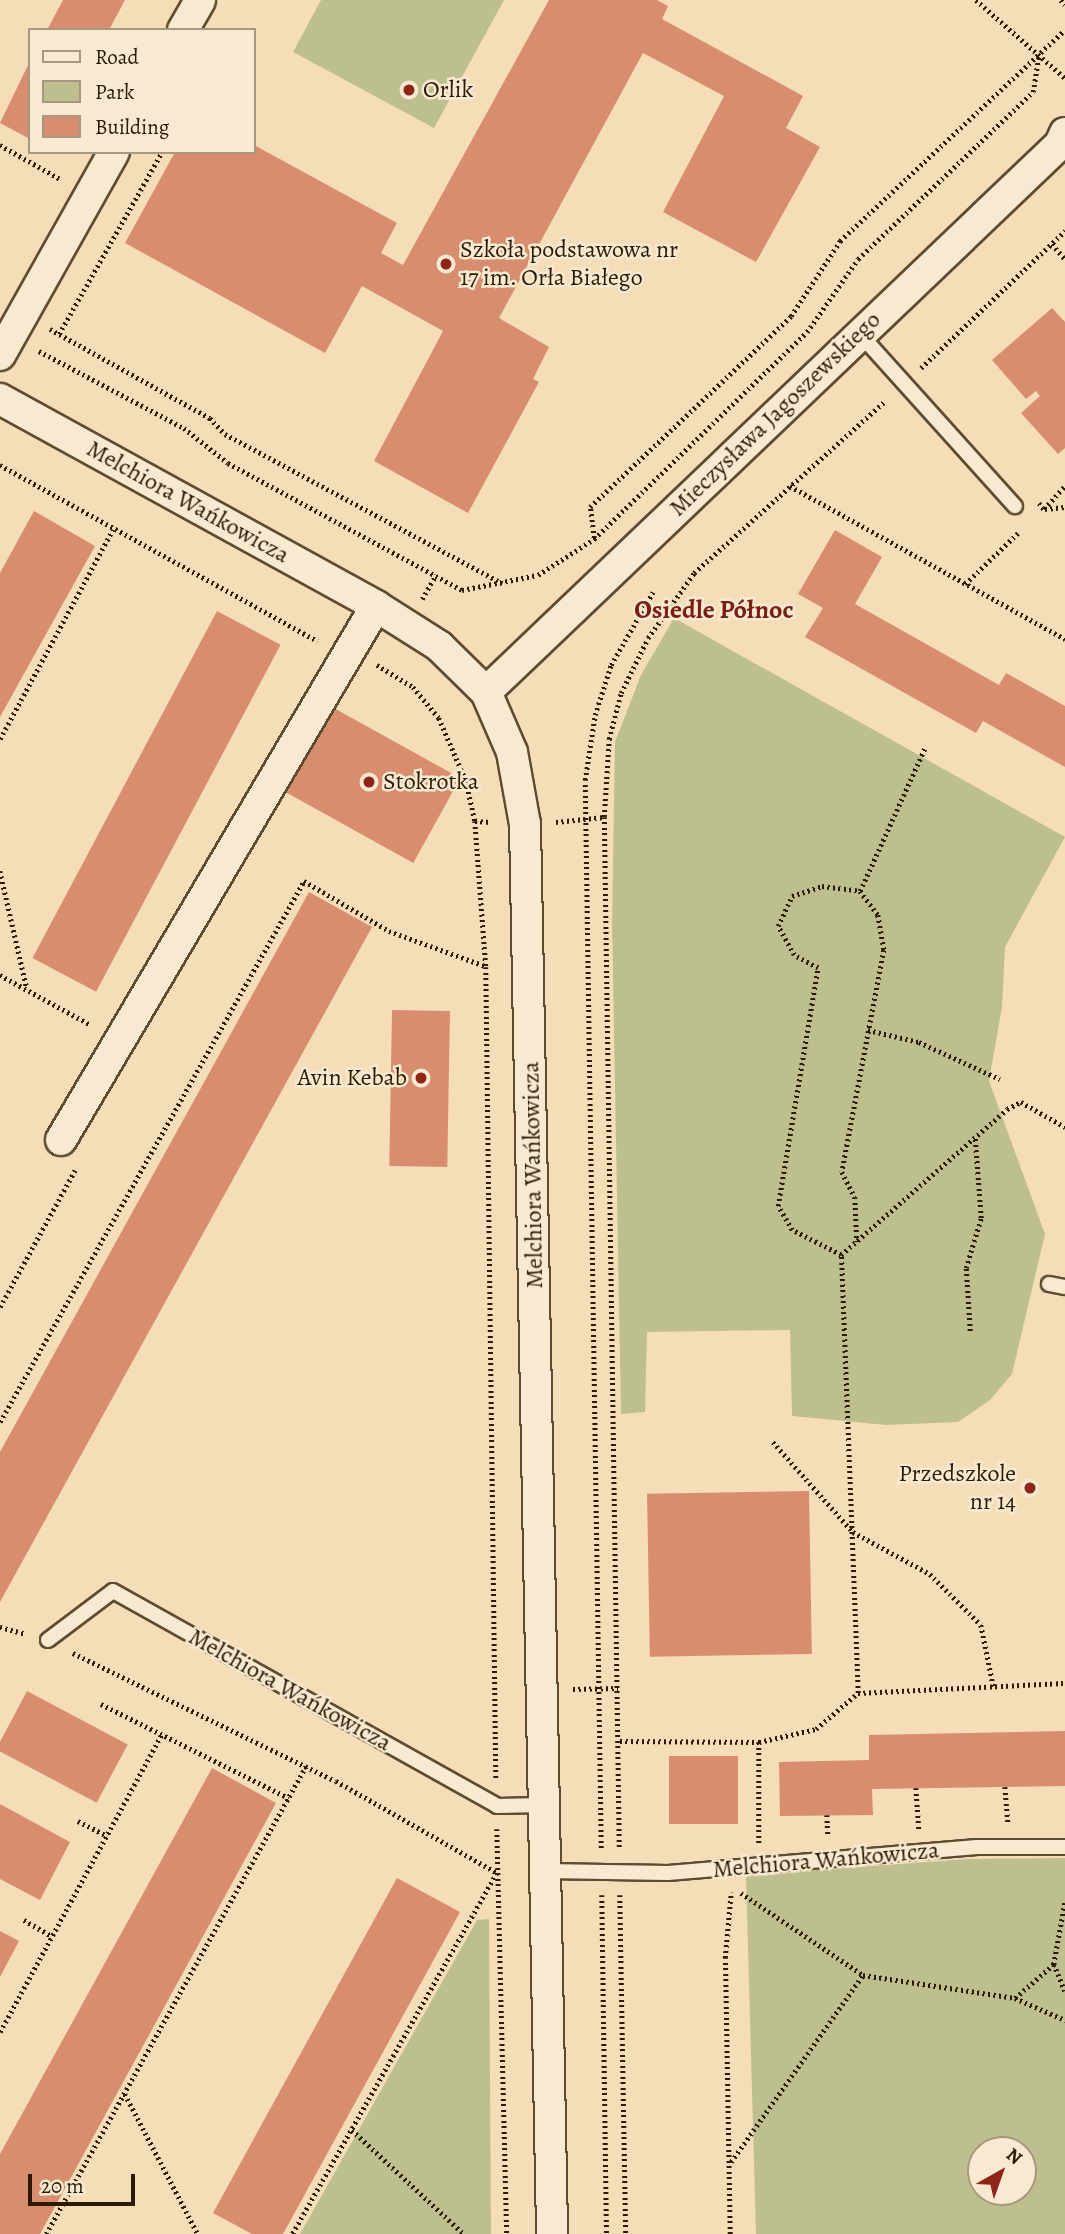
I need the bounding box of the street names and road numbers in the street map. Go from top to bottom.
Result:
street label: Mieczysława Jagoszewskiego [663,306,887,522]
street label: Melchiora Wańkowicza [82,434,294,570]
street label: Melchiora Wańkowicza [517,1061,549,1289]
street label: Melchiora Wańkowicza [184,1622,396,1758]
street label: Melchiora Wańkowicza [712,1836,940,1884]

